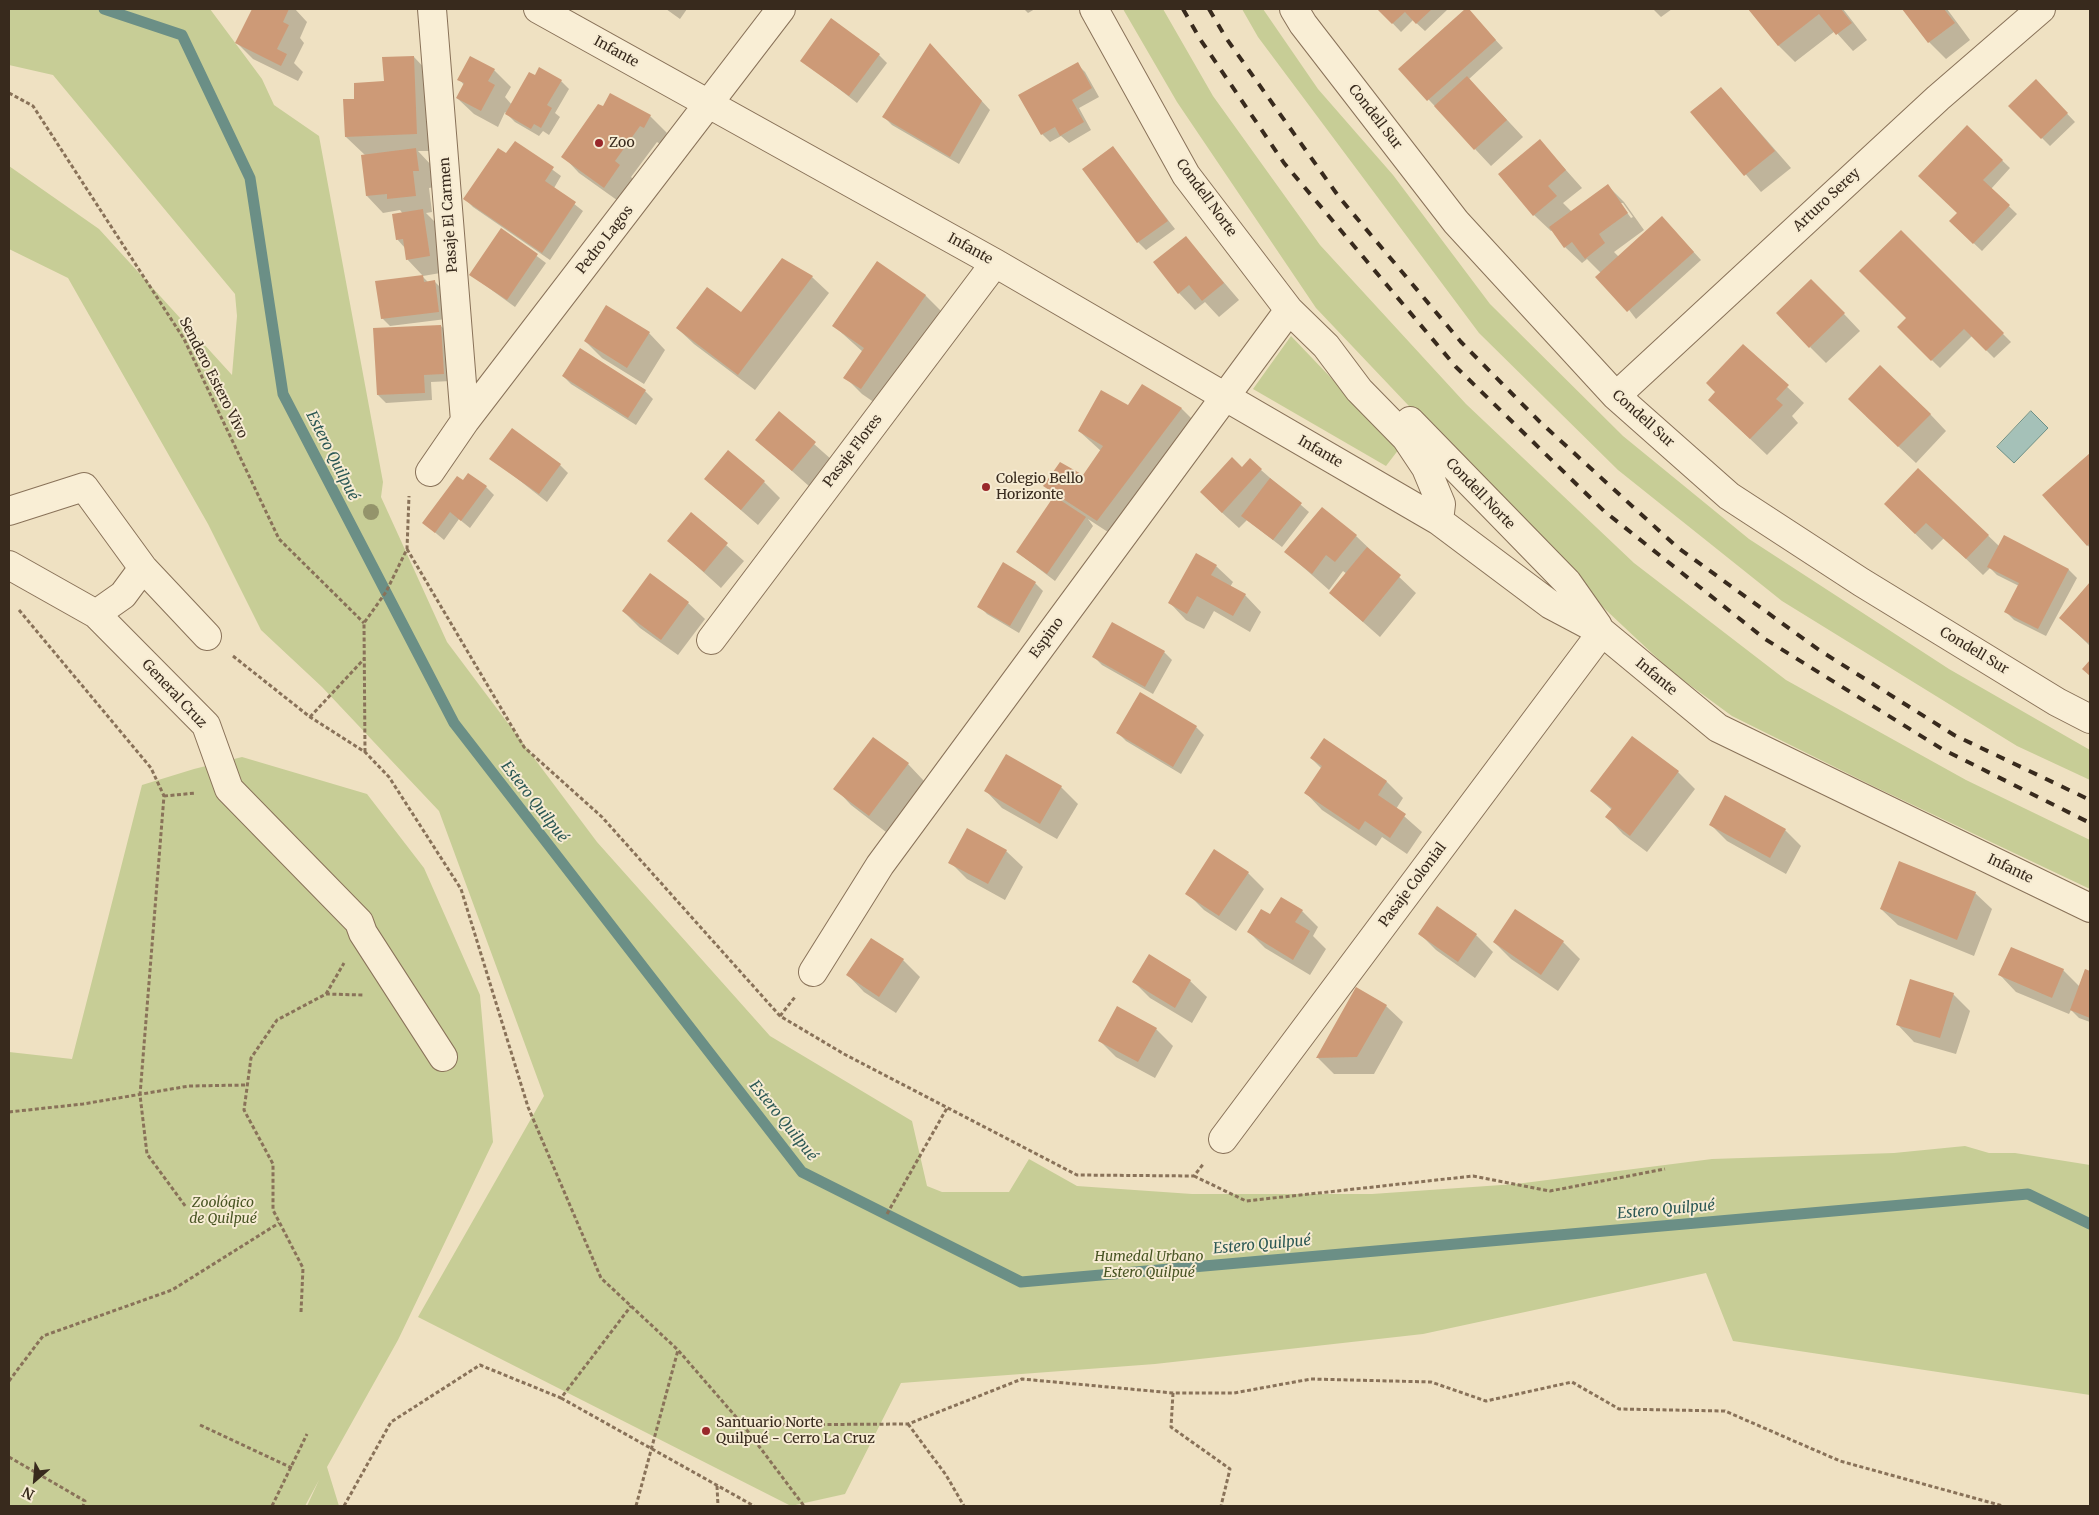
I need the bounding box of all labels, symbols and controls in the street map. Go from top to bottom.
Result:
street label: Infante [591,33,641,71]
street label: Condell Sur [1345,81,1405,153]
place label: Zoo [609,135,635,151]
marker: Zoo [593,137,605,149]
street label: Condell Norte [1172,156,1240,240]
street label: Pasaje El Carmen [437,157,461,273]
street label: Arturo Serey [1790,165,1864,235]
street label: Pedro Lagos [573,202,637,278]
street label: Infante [945,230,995,268]
street label: Sendero Estero Vivo [175,315,251,441]
street label: Condell Sur [1609,387,1677,451]
water label: Estero Quilpué [302,408,362,504]
street label: Pasaje Flores [820,411,886,491]
street label: Infante [1295,433,1345,471]
street label: Condell Norte [1442,455,1518,533]
place label: Colegio Bello Horizonte [996,471,1083,504]
marker: Colegio Bello Horizonte [980,481,992,493]
street label: Espino [1027,614,1067,662]
street label: Condell Sur [1937,624,2011,678]
street label: Infante [1632,655,1680,699]
street label: General Cruz [138,656,210,732]
water label: Estero Quilpué [497,758,571,846]
street label: Pasaje Colonial [1376,840,1450,930]
street label: Infante [1984,851,2036,887]
water label: Estero Quilpué [745,1077,821,1165]
park label: Zoológico de Quilpué [189,1195,257,1228]
water label: Estero Quilpué [1616,1197,1716,1223]
water label: Estero Quilpué [1212,1232,1312,1258]
park label: Humedal Urbano Estero Quilpué [1095,1249,1203,1282]
place label: Santuario Norte Quilpué - Cerro La Cruz [716,1415,875,1448]
marker: Santuario Norte Quilpué - Cerro La Cruz [700,1425,712,1437]
north arrow [10,1455,60,1505]
text: N [19,1483,37,1504]

